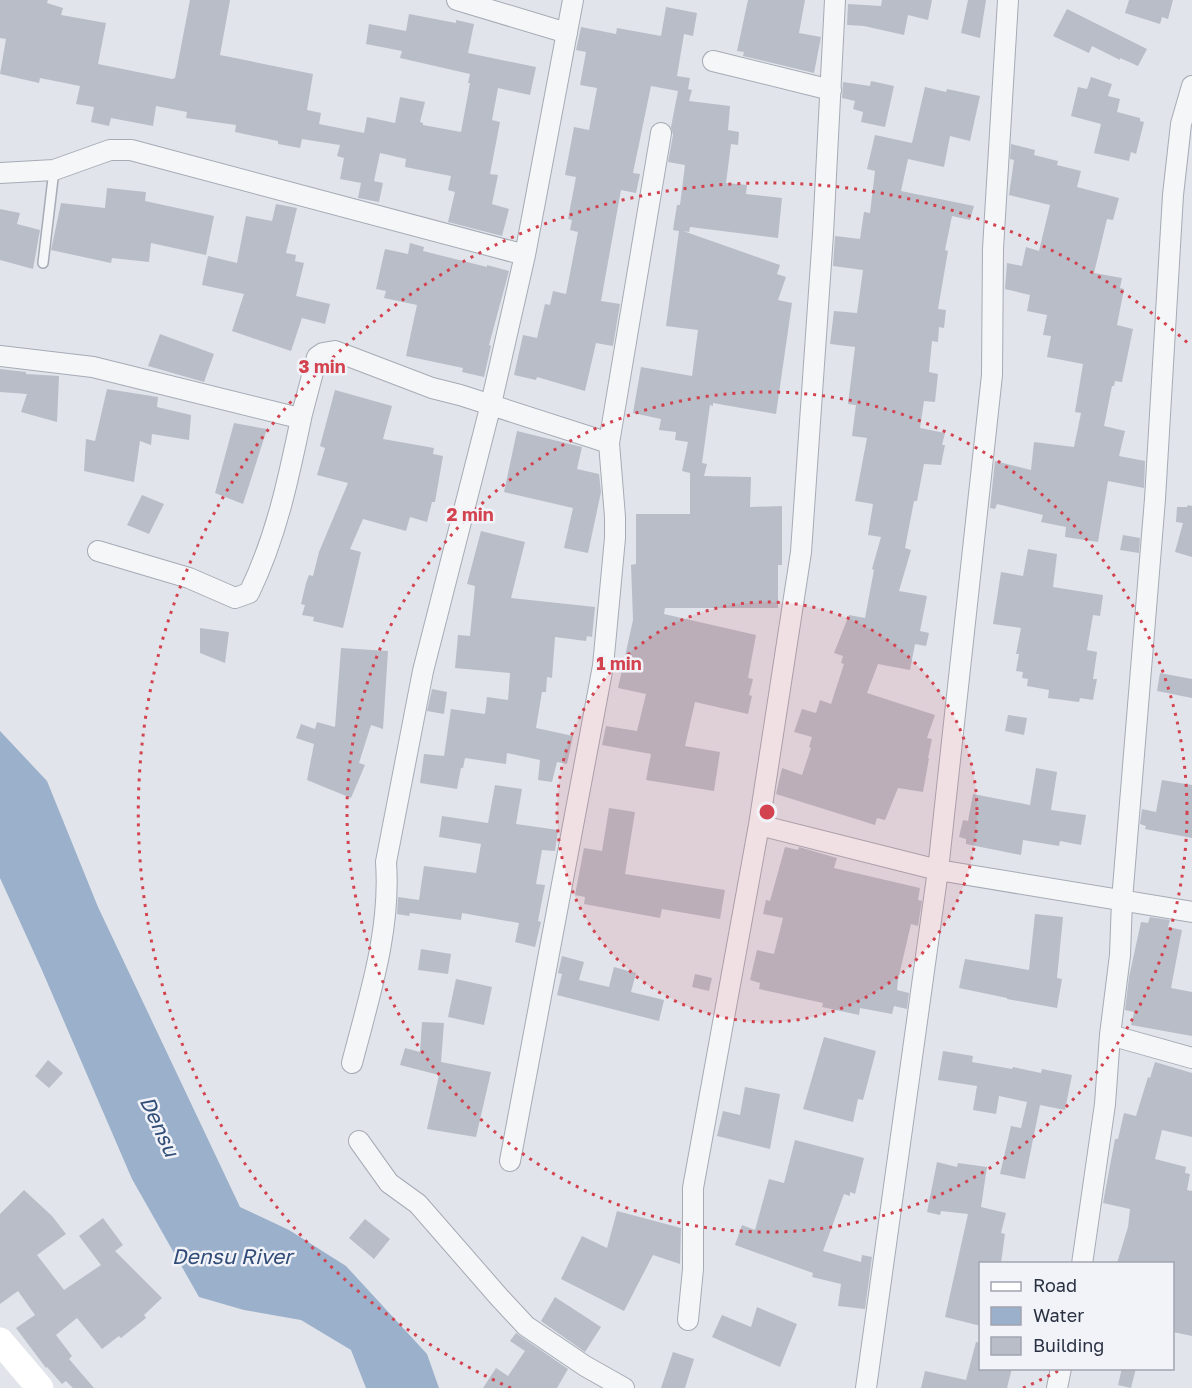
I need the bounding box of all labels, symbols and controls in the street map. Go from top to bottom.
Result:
text: 3 min [298,355,346,377]
text: 2 min [446,503,494,525]
text: 1 min [596,652,642,674]
centre of rings [757,802,777,822]
water label: Densu [135,1092,186,1161]
water label: Densu River [172,1243,295,1269]
legend [979,1262,1174,1370]
text: Road [1033,1274,1077,1296]
text: Water [1033,1304,1084,1326]
text: Building [1033,1334,1104,1356]

